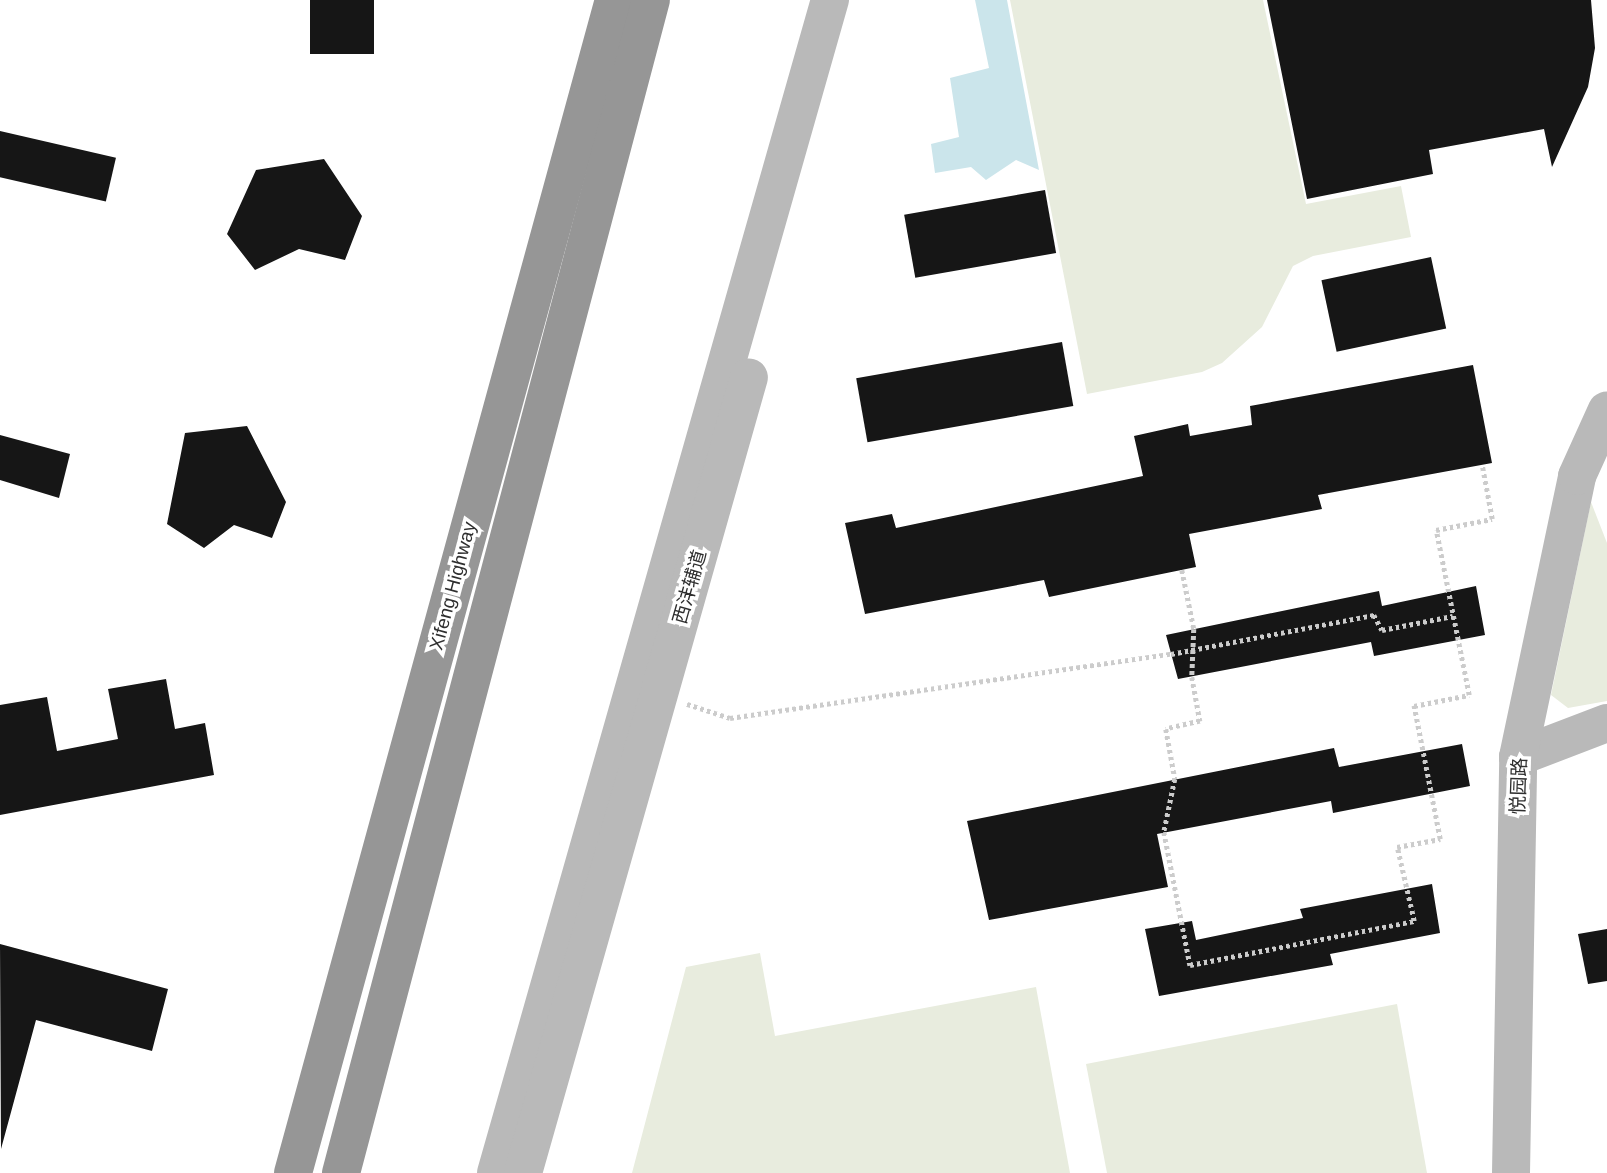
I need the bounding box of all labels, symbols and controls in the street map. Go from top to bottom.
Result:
street label: Xifeng Highway [425,519,481,653]
street label: 西沣辅道 [669,547,711,627]
street label: 悦园路 [1507,757,1531,815]

